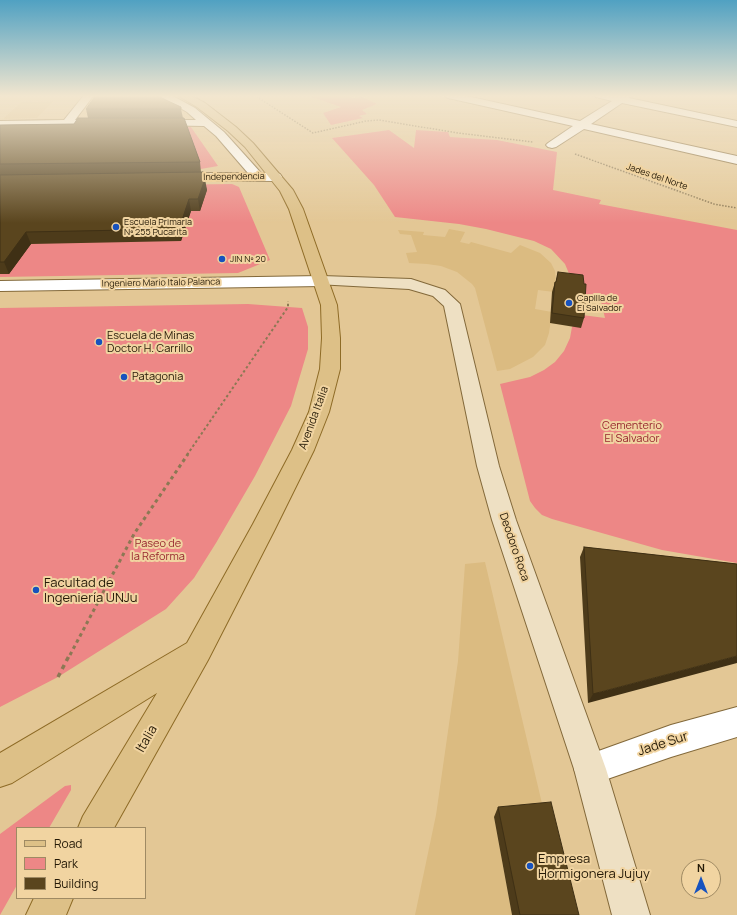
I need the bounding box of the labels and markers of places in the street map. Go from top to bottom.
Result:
place label: Escuela Primaria Nº 255 Pucarita [124,217,192,238]
marker: Escuela Primaria Nº 255 Pucarita [111,222,121,232]
marker: JIN Nº 20 [217,254,227,264]
place label: JIN Nº 20 [230,254,266,264]
place label: Capilla de El Salvador [577,293,622,314]
marker: Capilla de El Salvador [564,298,574,308]
place label: Escuela de Minas Doctor H. Carrillo [107,329,194,355]
marker: Escuela de Minas Doctor H. Carrillo [94,337,104,347]
place label: Patagonia [132,370,183,384]
marker: Patagonia [119,372,129,382]
place label: Facultad de Ingeniería UNJu [44,575,138,606]
marker: Facultad de Ingeniería UNJu [31,585,41,595]
place label: Empresa Hormigonera Jujuy [538,851,650,882]
marker: Empresa Hormigonera Jujuy [525,861,535,871]

